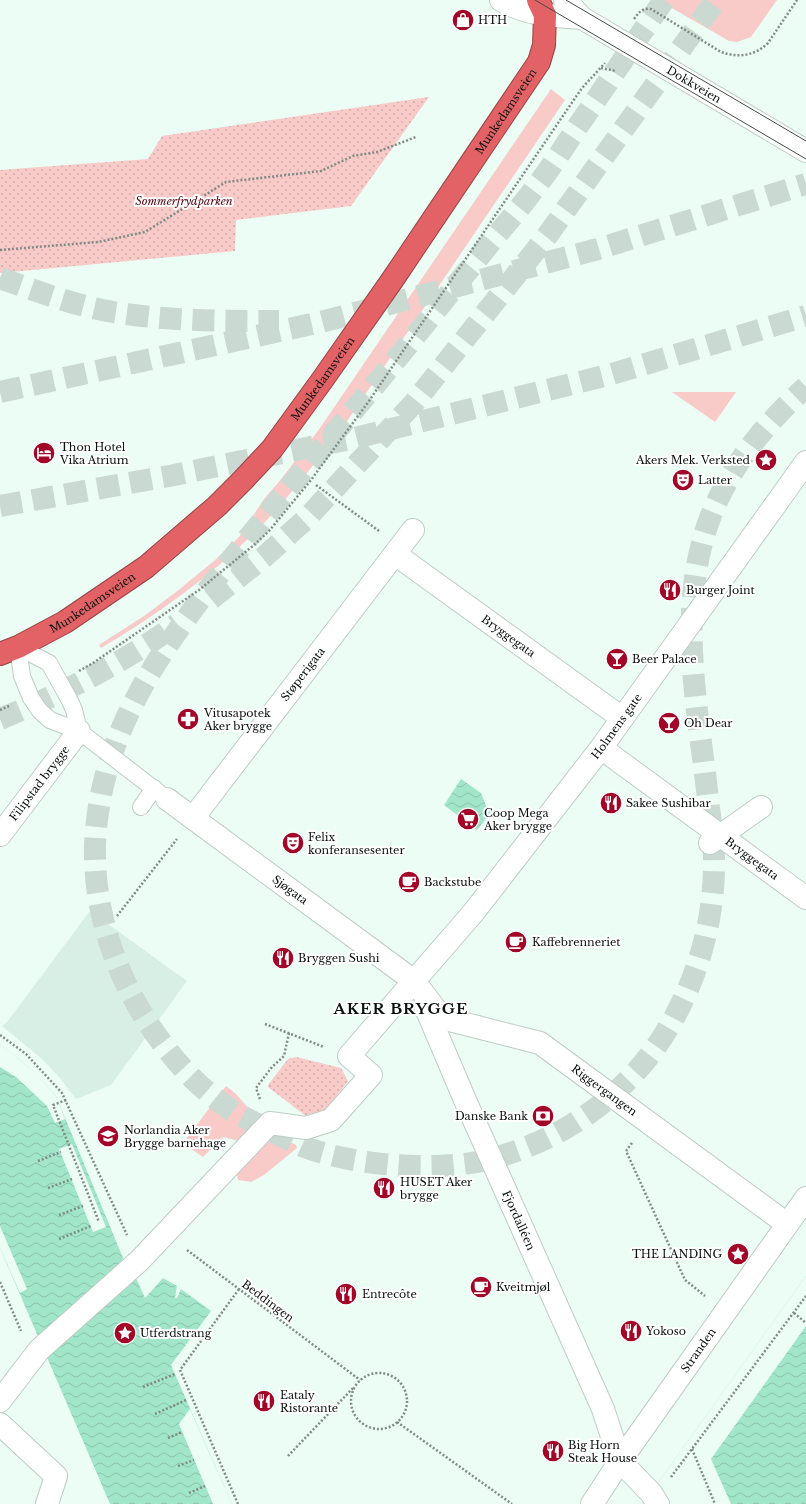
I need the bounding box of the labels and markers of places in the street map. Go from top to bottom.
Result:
shop icon: HTH [450,7,476,33]
place label: HTH [478,13,507,27]
hotel icon: Thon Hotel Vika Atrium [31,440,57,466]
place label: Thon Hotel Vika Atrium [59,440,129,467]
place icon: Akers Mek. Verksted [753,447,779,473]
place label: Akers Mek. Verksted [635,453,751,467]
theatre icon: Latter [670,467,696,493]
place label: Latter [698,473,733,487]
restaurant icon: Burger Joint [657,577,683,603]
place label: Burger Joint [686,583,756,597]
bar icon: Beer Palace [604,646,630,672]
place label: Beer Palace [632,652,697,666]
pharmacy icon: Vitusapotek Aker brygge [175,706,201,732]
place label: Vitusapotek Aker brygge [203,706,272,733]
bar icon: Oh Dear [656,710,682,736]
place label: Oh Dear [684,716,733,730]
restaurant icon: Sakee Sushibar [598,790,624,816]
place label: Sakee Sushibar [626,796,711,810]
supermarket icon: Coop Mega Aker brygge [455,806,481,832]
place label: Coop Mega Aker brygge [483,806,552,833]
theatre icon: Felix konferansesenter [280,830,306,856]
place label: Felix konferansesenter [308,830,405,857]
cafe icon: Backstube [396,869,422,895]
place label: Backstube [424,875,481,889]
cafe icon: Kaffebrenneriet [503,929,529,955]
place label: Kaffebrenneriet [532,935,621,949]
restaurant icon: Bryggen Sushi [270,945,296,971]
place label: Bryggen Sushi [298,951,380,965]
bank icon: Danske Bank [530,1103,556,1129]
place label: Danske Bank [455,1109,528,1123]
school or university icon: Norlandia Aker Brygge barnehage [95,1123,121,1149]
place label: Norlandia Aker Brygge barnehage [124,1123,226,1150]
restaurant icon: HUSET Aker brygge [371,1175,397,1201]
place label: HUSET Aker brygge [399,1175,473,1202]
place icon: THE LANDING [725,1241,751,1267]
place label: THE LANDING [632,1247,722,1261]
cafe icon: Kveitmjøl [468,1274,494,1300]
place label: Kveitmjøl [496,1280,551,1294]
restaurant icon: Entrecôte [333,1281,359,1307]
place label: Entrecôte [362,1287,417,1301]
restaurant icon: Yokoso [618,1318,644,1344]
place icon: Utferdstrang [112,1320,138,1346]
place label: Yokoso [645,1324,686,1338]
place label: Utferdstrang [140,1326,212,1340]
restaurant icon: Eataly Ristorante [251,1388,277,1414]
place label: Eataly Ristorante [280,1388,338,1415]
restaurant icon: Big Horn Steak House [540,1438,566,1464]
place label: Big Horn Steak House [568,1438,637,1465]

